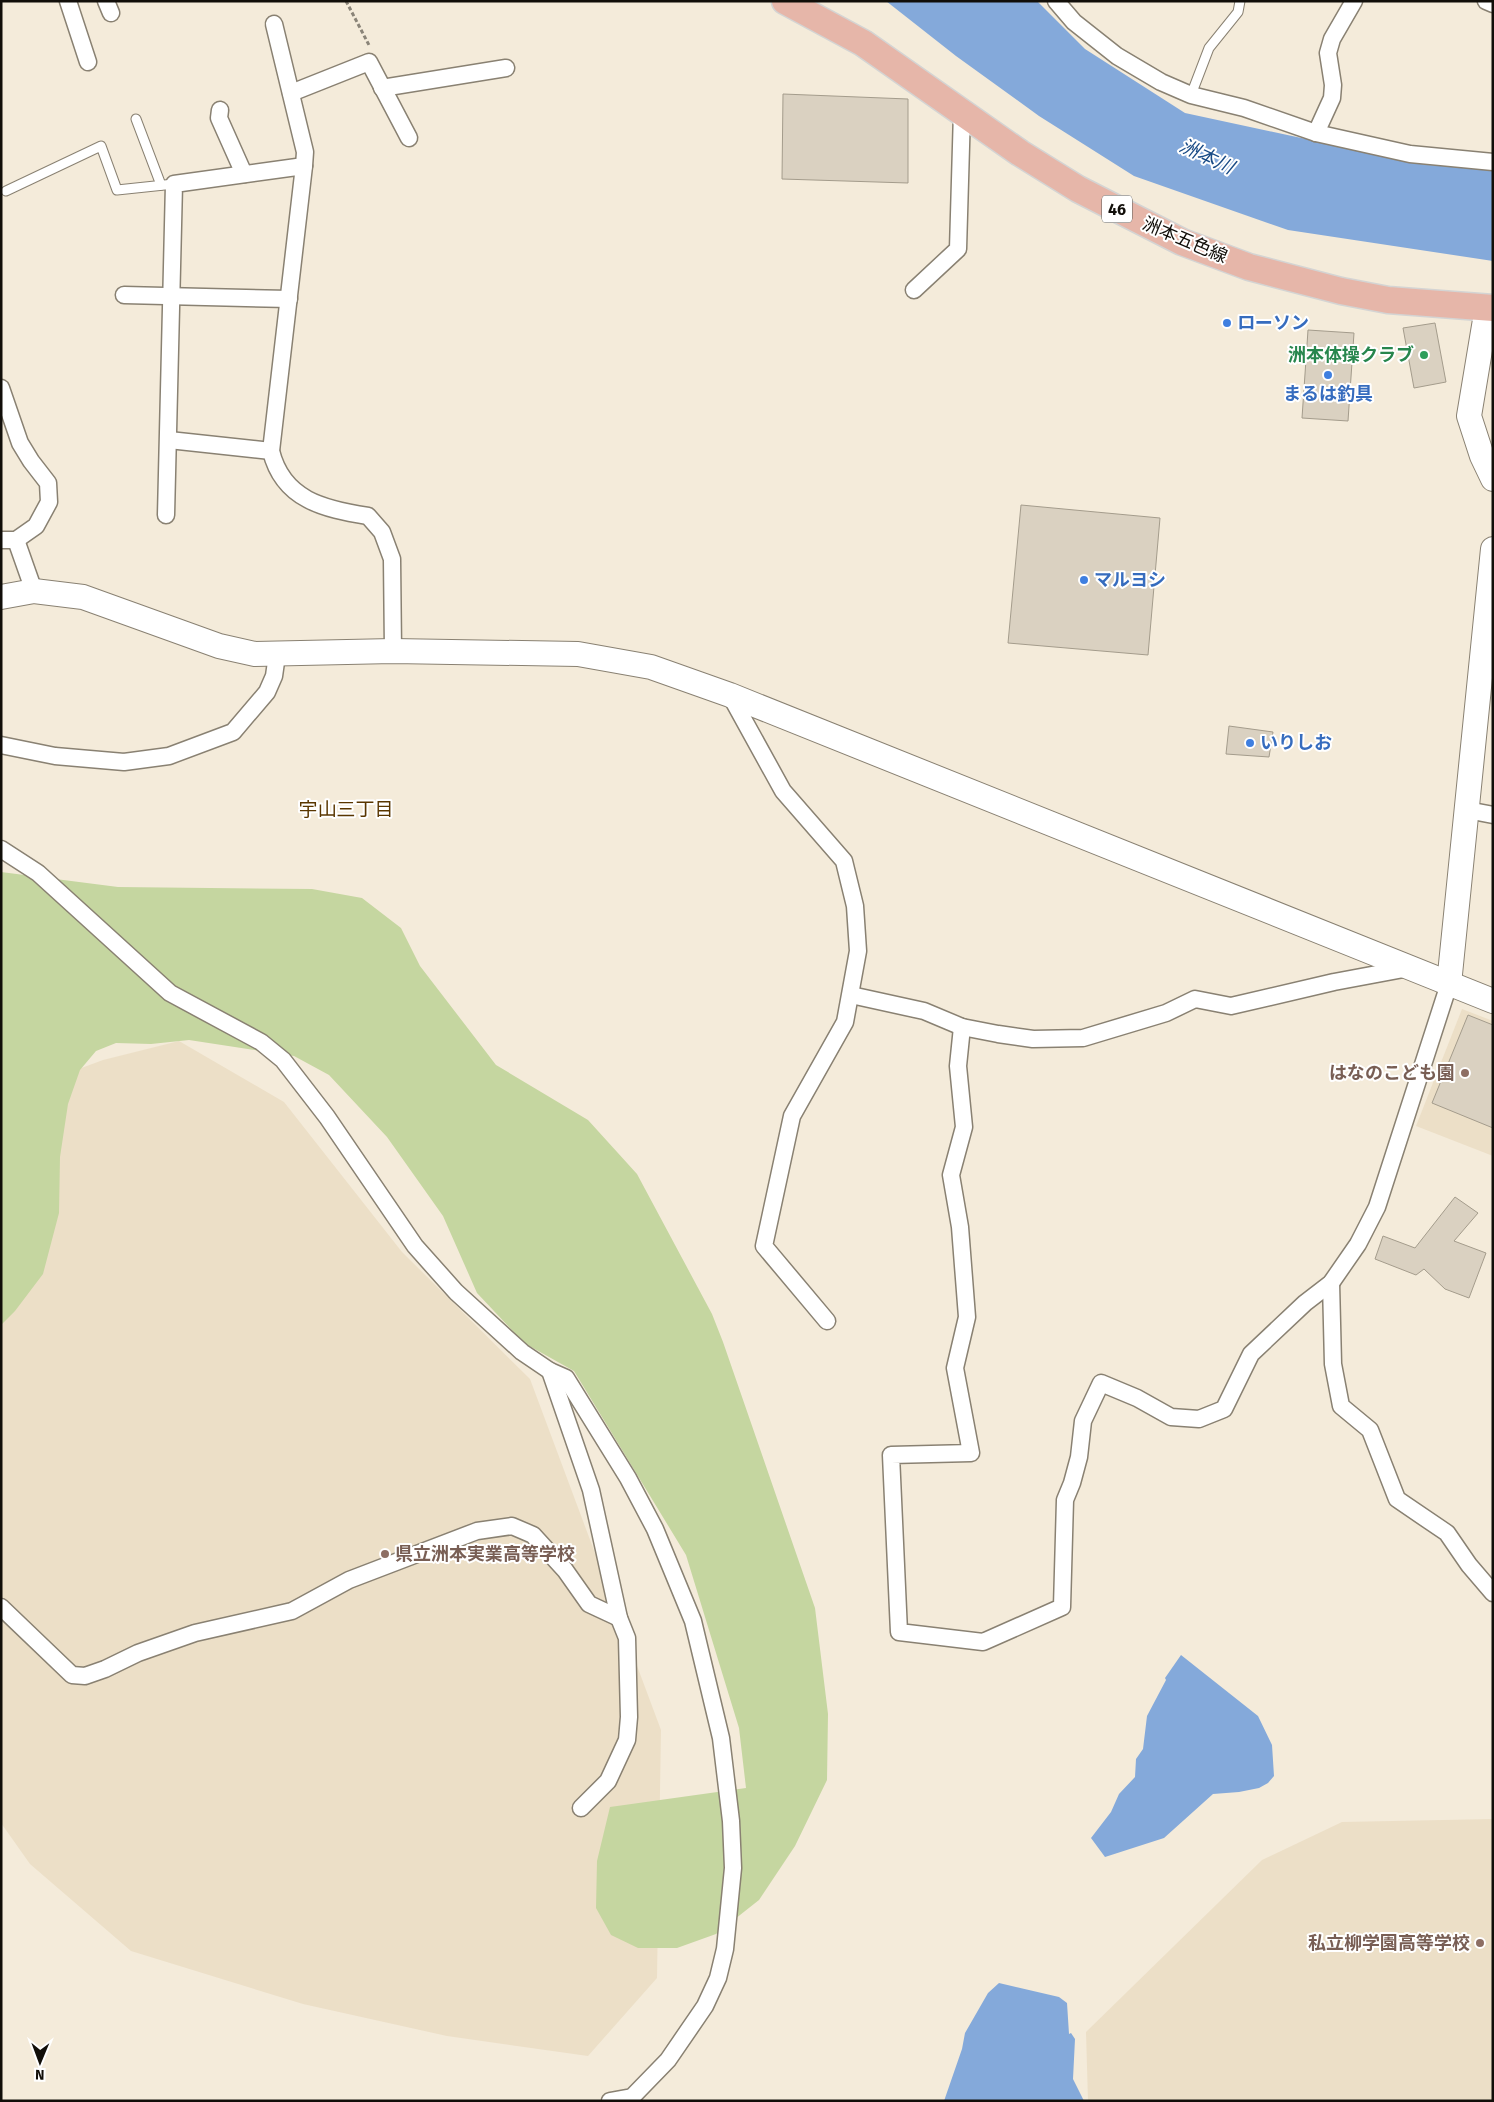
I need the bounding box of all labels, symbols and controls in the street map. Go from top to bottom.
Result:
water label: 洲本川 [1176,134,1239,180]
road number: 46 [1102,195,1132,222]
street label: 洲本五色線 [1139,212,1231,268]
place label: ローソン [1237,312,1309,334]
marker: ローソン [1221,317,1233,329]
place label: 洲本体操クラブ [1288,344,1414,366]
marker: 洲本体操クラブ [1418,349,1430,361]
marker: まるは釣具 [1322,369,1334,381]
place label: まるは釣具 [1283,383,1373,405]
place label: マルヨシ [1094,569,1166,591]
marker: マルヨシ [1078,574,1090,586]
place label: いりしお [1260,732,1332,754]
marker: いりしお [1244,737,1256,749]
district label: 宇山三丁目 [298,798,394,821]
place label: はなのこども園 [1329,1062,1455,1084]
marker: はなのこども園 [1459,1067,1471,1079]
place label: 県立洲本実業高等学校 [395,1543,575,1565]
marker: 県立洲本実業高等学校 [379,1548,391,1560]
place label: 私立柳学園高等学校 [1308,1932,1470,1954]
marker: 私立柳学園高等学校 [1474,1937,1486,1949]
north arrow [15,2037,65,2087]
text: N [35,2066,45,2083]

